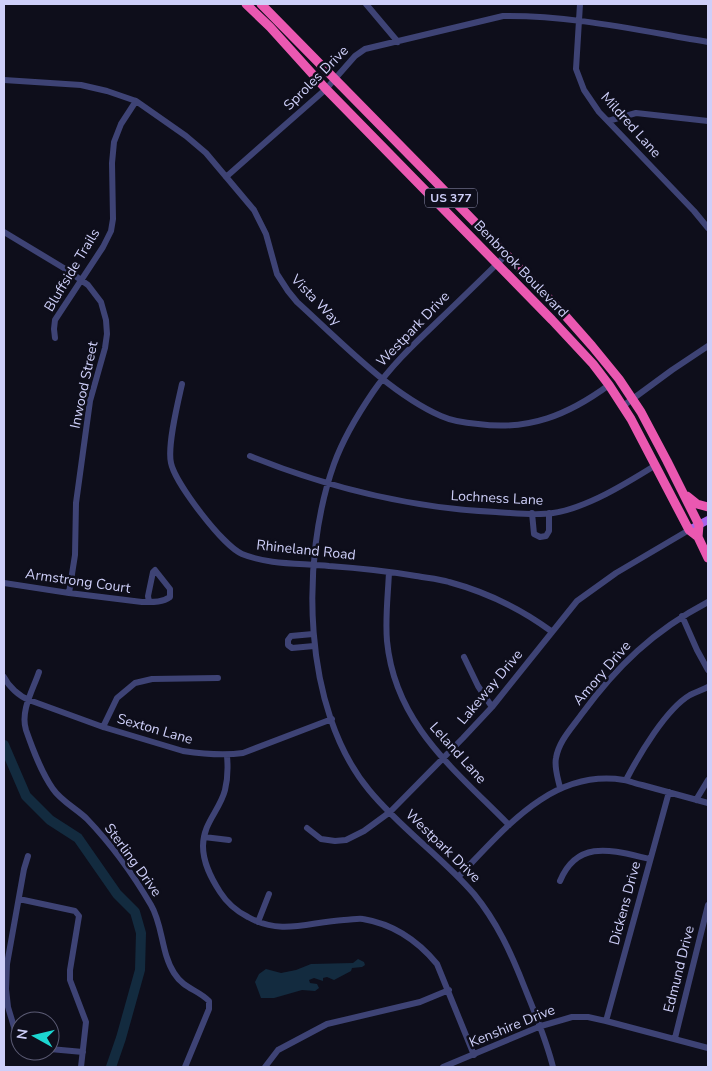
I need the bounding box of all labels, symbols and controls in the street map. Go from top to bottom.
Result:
street label: Sproles Drive [279,41,353,115]
street label: Mildred Lane [597,88,665,162]
road number: US 377 [425,188,477,208]
street label: Benbrook Boulevard [470,216,572,322]
street label: Bluffside Trails [40,225,104,315]
street label: Vista Way [286,269,346,330]
street label: Westpark Drive [372,287,454,371]
street label: Inwood Street [65,340,103,430]
street label: Lochness Lane [450,486,544,510]
street label: Rhineland Road [255,535,357,565]
street label: Armstrong Court [24,564,132,598]
street label: Amory Drive [569,637,635,709]
street label: Lakeway Drive [453,646,527,728]
street label: Sexton Lane [115,709,195,749]
street label: Leland Lane [425,718,491,788]
street label: Westpark Drive [401,805,485,887]
street label: Sterling Drive [100,820,166,900]
street label: Dickens Drive [605,859,645,947]
street label: Edmund Drive [659,924,699,1014]
street label: Kenshire Drive [466,1000,558,1052]
north arrow [10,1011,60,1061]
text: N [12,1028,33,1041]

